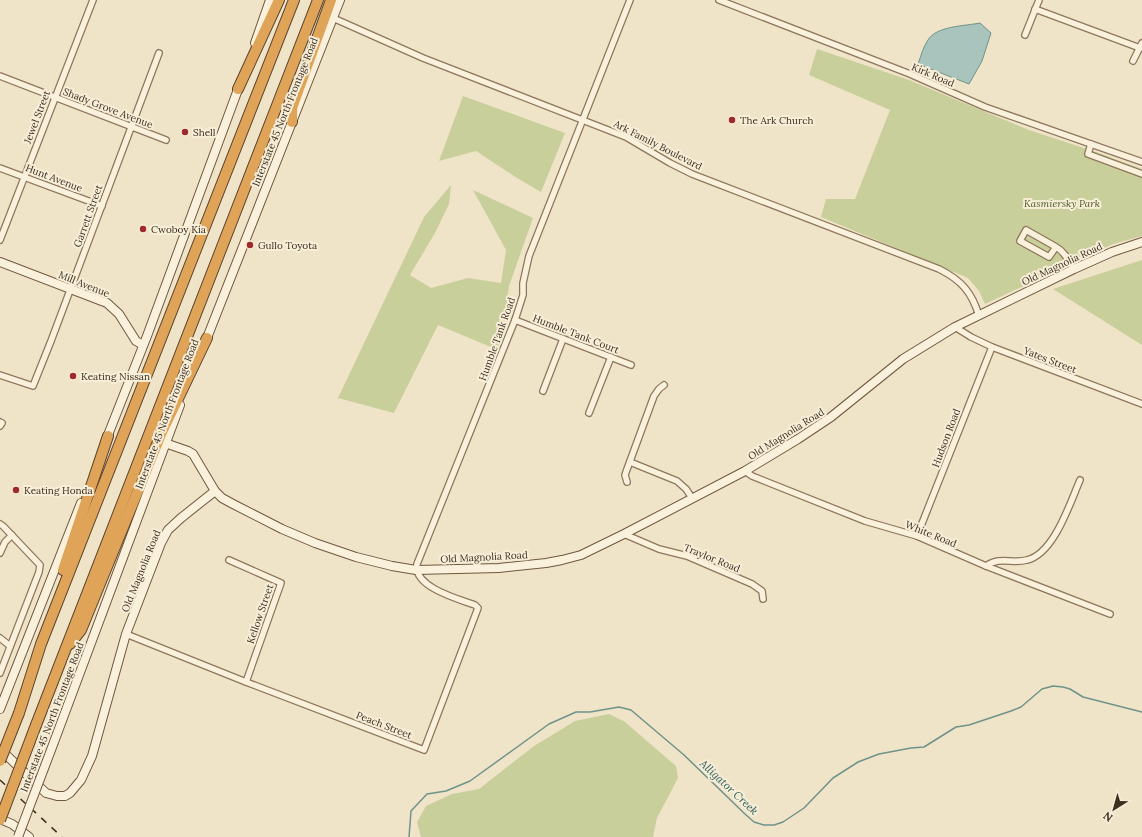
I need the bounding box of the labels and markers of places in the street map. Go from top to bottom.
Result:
place label: The Ark Church [740,114,814,127]
marker: The Ark Church [727,115,737,125]
place label: Shell [193,126,216,139]
marker: Shell [180,127,190,137]
place label: Cwoboy Kia [151,223,206,236]
marker: Cwoboy Kia [138,224,148,234]
place label: Gullo Toyota [258,239,317,252]
marker: Gullo Toyota [245,240,255,250]
place label: Keating Nissan [81,370,150,383]
marker: Keating Nissan [68,371,78,381]
place label: Keating Honda [24,484,93,497]
marker: Keating Honda [11,485,21,495]

